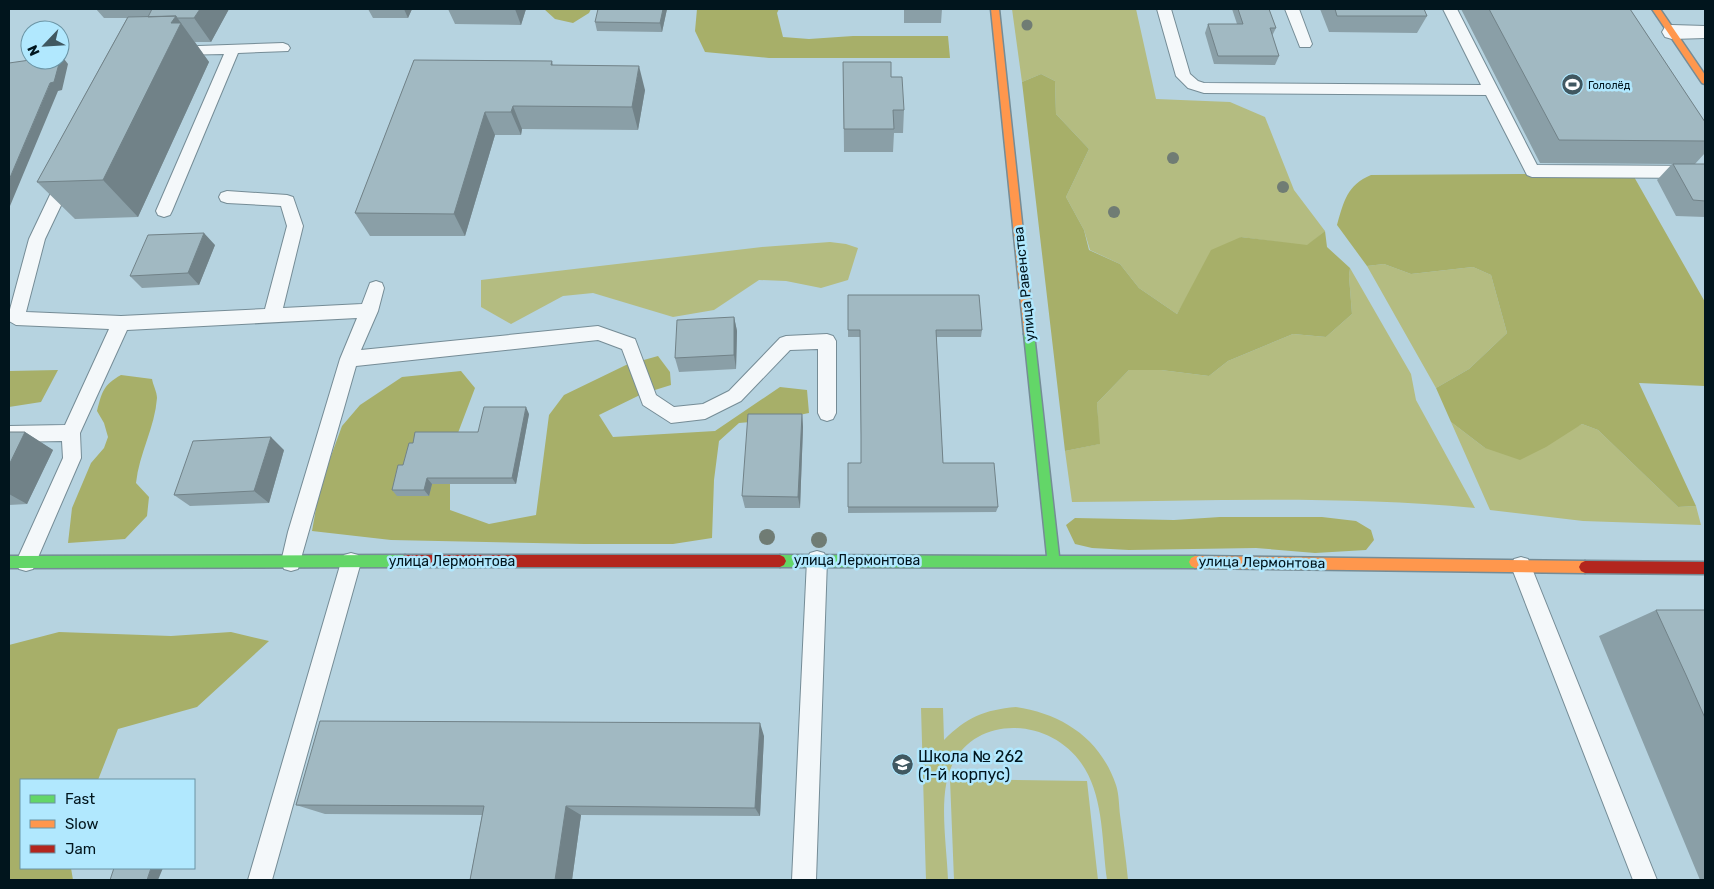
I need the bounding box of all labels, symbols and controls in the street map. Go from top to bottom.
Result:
north arrow [20,20,70,70]
text: N [24,42,44,58]
sports icon: Гололёд [1560,73,1584,97]
place label: Гололёд [1588,79,1631,92]
street label: улица Равенства [1010,226,1039,342]
street label: улица Лермонтова [794,552,920,569]
street label: улица Лермонтова [389,553,515,570]
street label: улица Лермонтова [1199,553,1325,572]
place label: Школа № 262 (1-й корпус) [918,747,1023,784]
school or university icon: Школа № 262 (1-й корпус) [890,753,914,777]
legend [20,779,195,869]
text: Fast [65,790,95,808]
text: Slow [65,815,98,833]
text: Jam [65,840,96,858]

